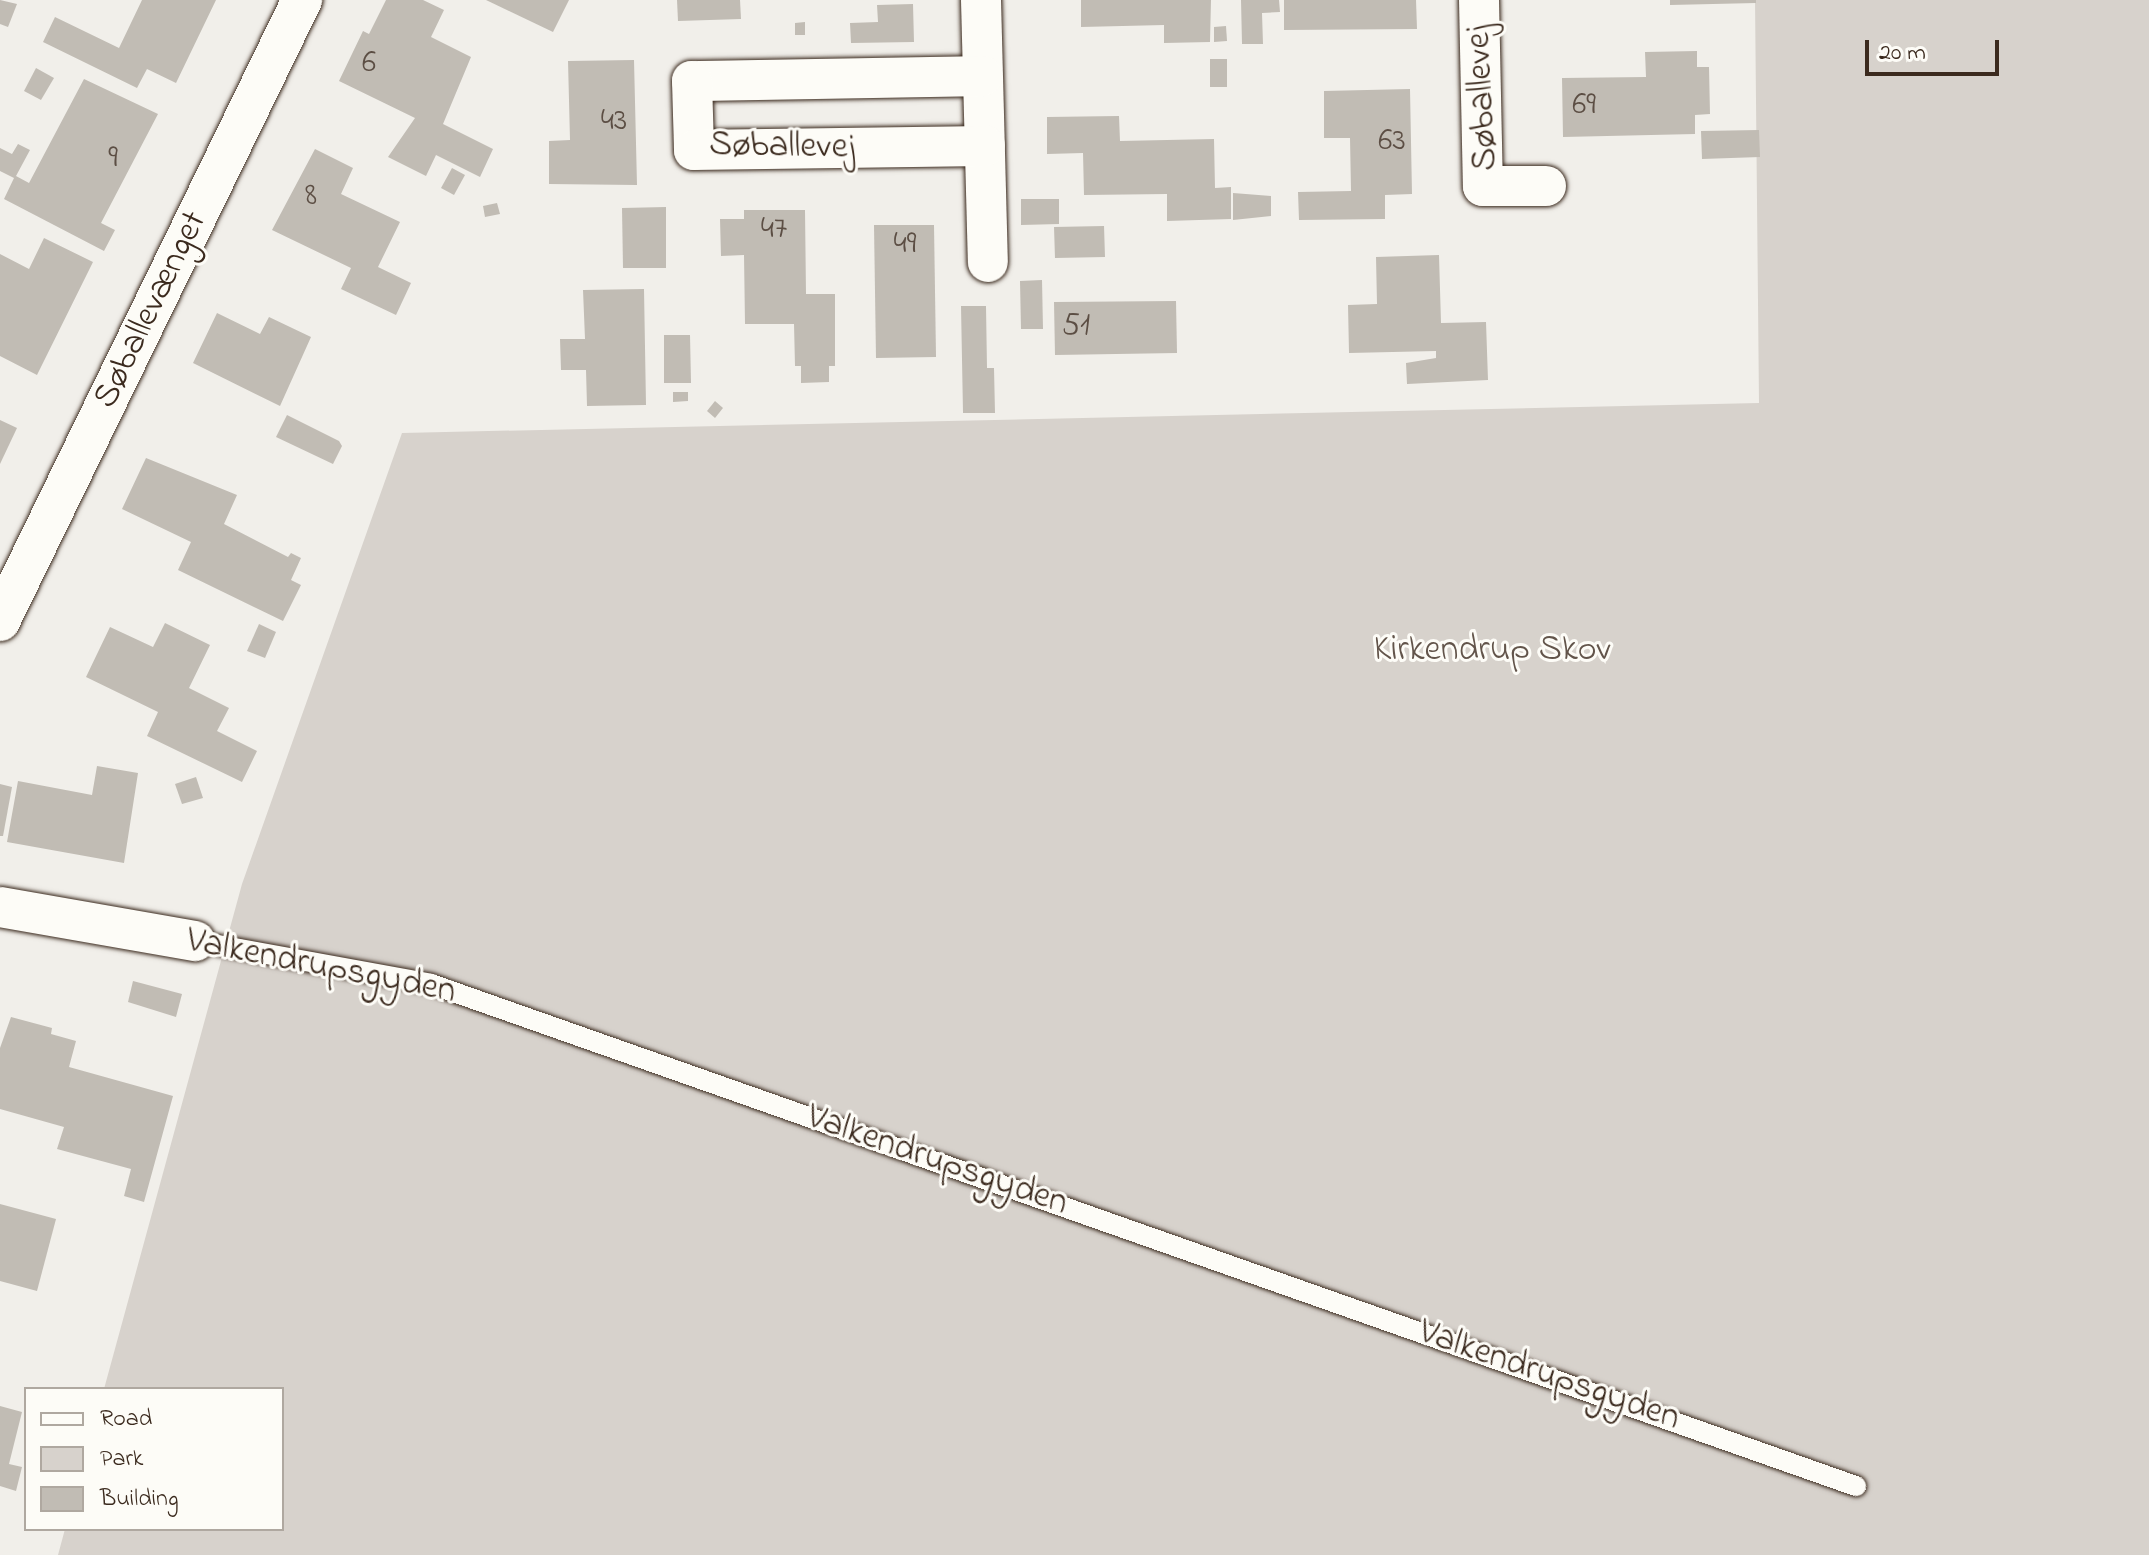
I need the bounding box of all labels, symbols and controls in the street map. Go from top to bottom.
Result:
street label: Søballevej [1458,24,1508,172]
scale bar [1869,24,2003,74]
text: 20 m [1879,36,1926,71]
house number: 6 [362,45,376,83]
house number: 69 [1572,87,1596,125]
house number: 43 [601,103,627,141]
house number: 63 [1378,123,1406,161]
street label: Søballevej [709,124,855,170]
house number: 9 [108,140,118,178]
house number: 8 [305,178,317,216]
street label: Søballevænget [85,204,217,416]
house number: 47 [761,211,787,249]
house number: 49 [894,226,916,264]
house number: 51 [1062,308,1090,346]
park label: Kirkendrup Skov [1374,629,1610,673]
street label: Valkendrupsgyden [183,920,459,1014]
street label: Valkendrupsgyden [801,1096,1073,1226]
street label: Valkendrupsgyden [1413,1311,1685,1441]
legend [24,1387,284,1531]
text: Road [100,1402,152,1437]
text: Park [100,1442,143,1477]
text: Building [100,1482,179,1517]

